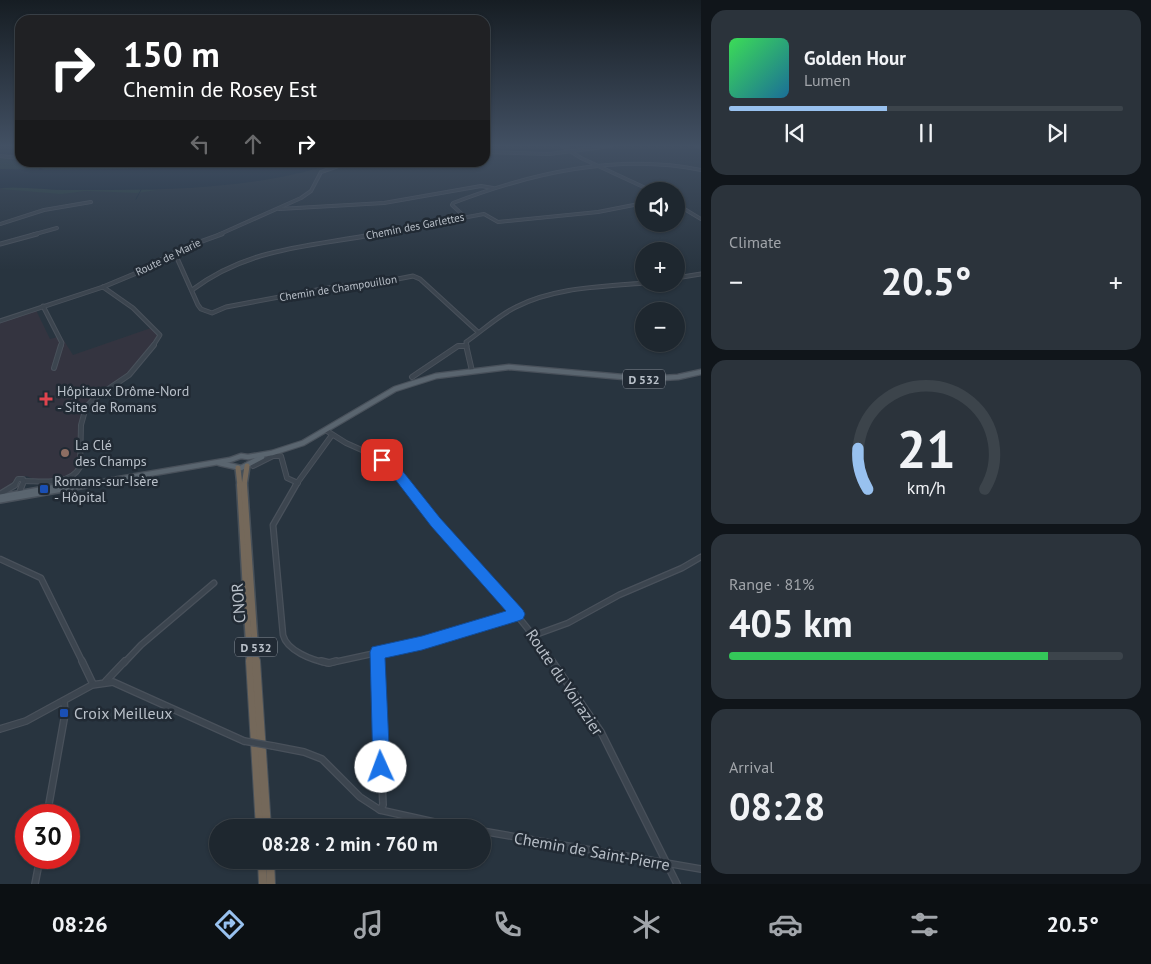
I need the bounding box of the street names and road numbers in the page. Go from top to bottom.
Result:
street label: Chemin des Garlettes [365,210,466,242]
street label: Route de Marie [133,235,203,279]
street label: Chemin de Champouillon [278,272,398,304]
road number: D 532 [623,369,665,388]
street label: CNOR [227,582,249,624]
street label: Route du Voirazier [522,625,608,739]
road number: D 532 [235,638,277,656]
street label: Chemin de Saint-Pierre [513,827,671,875]

